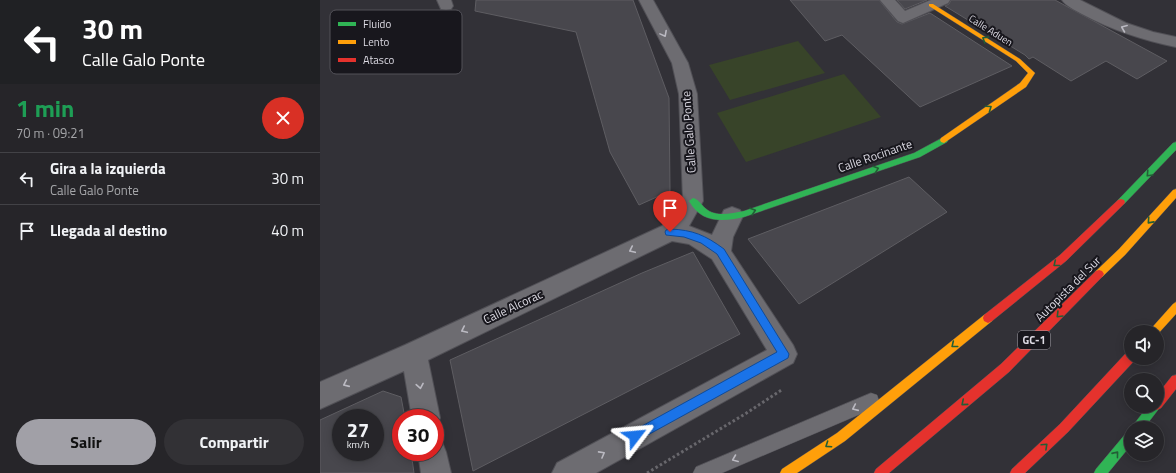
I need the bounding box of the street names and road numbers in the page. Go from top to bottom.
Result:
street label: Calle Aduen [966,11,1016,50]
street label: Calle Galo Ponte [676,90,701,174]
street label: Calle Rocinante [835,134,915,177]
street label: Autopista del Sur [1030,251,1105,326]
street label: Calle Alcorac [480,284,546,329]
road number: GC-1 [1018,331,1050,349]

